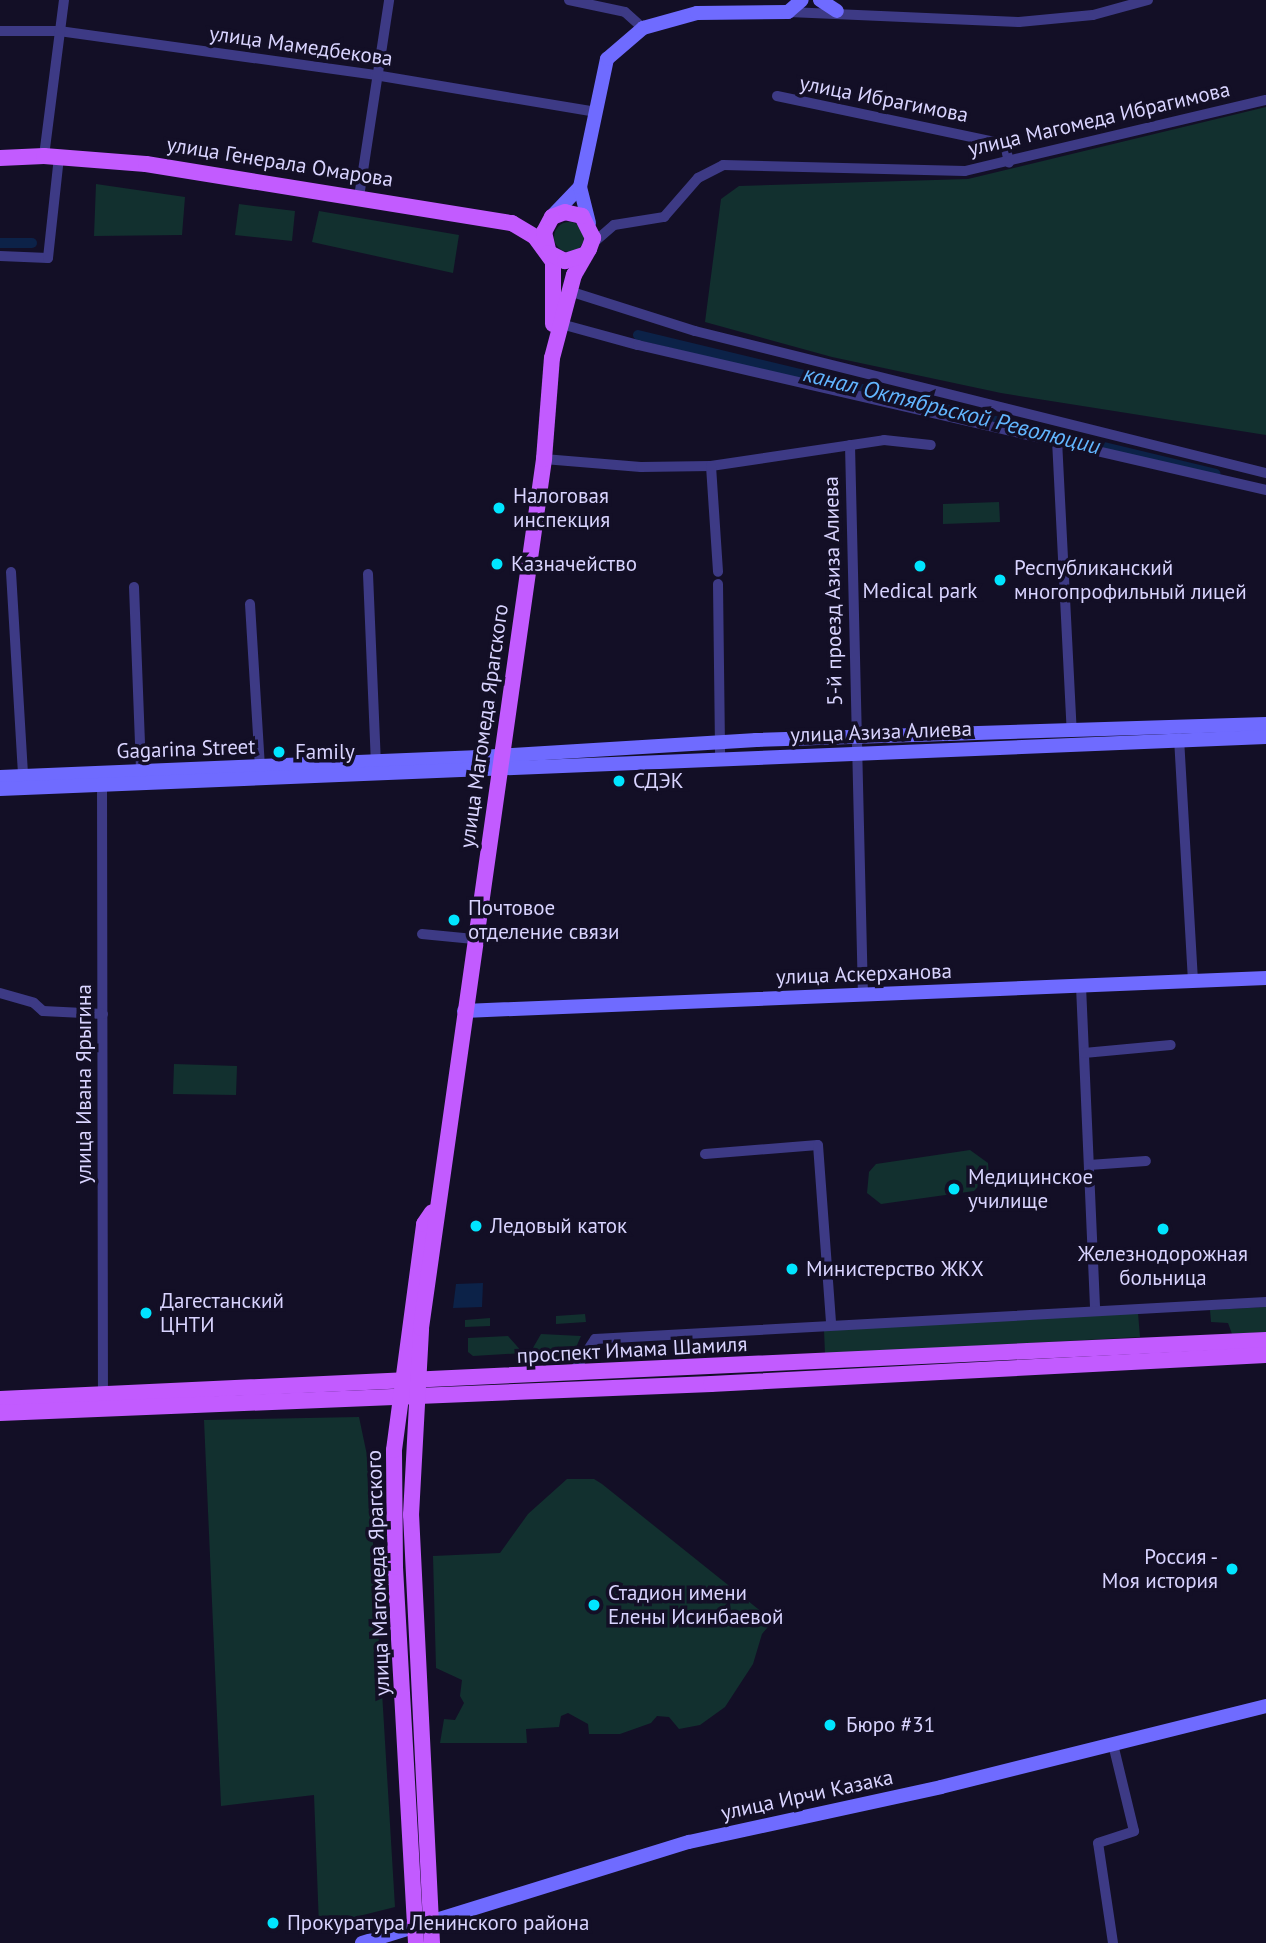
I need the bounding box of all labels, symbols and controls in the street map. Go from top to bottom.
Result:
street label: улица Мамедбекова [208,21,394,71]
street label: улица Ибрагимова [798,70,970,128]
street label: улица Магомеда Ибрагимова [966,77,1232,161]
street label: улица Генерала Омарова [165,132,395,192]
water label: канал Октябрьской Революции [801,360,1103,460]
street label: 5-й проезд Азиза Алиева [818,475,848,707]
place label: Налоговая инспекция [513,483,610,533]
marker: Налоговая инспекция [491,500,507,516]
place label: Казначейство [511,551,637,577]
place label: Республиканский многопрофильный лицей [1014,555,1247,605]
marker: Казначейство [489,556,505,572]
marker: Medical park [910,556,930,576]
marker: Республиканский многопрофильный лицей [992,572,1008,588]
place label: Medical park [863,578,977,604]
street label: улица Магомеда Ярагского [454,602,514,850]
street label: улица Азиза Алиева [789,716,973,748]
street label: Gagarina Street [116,734,256,764]
place label: Family [295,739,355,765]
marker: Family [269,742,289,762]
place label: СДЭК [633,768,684,794]
marker: СДЭК [611,773,627,789]
place label: Почтовое отделение связи [468,895,619,945]
marker: Почтовое отделение связи [446,912,462,928]
street label: улица Аскерханова [775,958,953,990]
street label: улица Ивана Ярыгина [71,984,97,1184]
place label: Медицинское училище [968,1164,1093,1214]
marker: Медицинское училище [946,1181,962,1197]
place label: Ледовый каток [490,1213,627,1239]
marker: Ледовый каток [468,1218,484,1234]
marker: Железнодорожная больница [1153,1219,1173,1239]
place label: Железнодорожная больница [1078,1241,1248,1291]
place label: Министерство ЖКХ [806,1256,984,1282]
marker: Министерство ЖКХ [784,1261,800,1277]
place label: Дагестанский ЦНТИ [160,1288,284,1338]
marker: Дагестанский ЦНТИ [138,1305,154,1321]
street label: проспект Имама Шамиля [516,1331,748,1369]
street label: улица Магомеда Ярагского [361,1450,395,1696]
place label: Россия - Моя история [1102,1544,1218,1594]
marker: Россия - Моя история [1224,1561,1240,1577]
place label: Стадион имени Елены Исинбаевой [608,1580,783,1630]
marker: Стадион имени Елены Исинбаевой [586,1597,602,1613]
place label: Бюро #31 [846,1712,935,1738]
marker: Бюро #31 [820,1715,840,1735]
street label: улица Ирчи Казака [719,1764,895,1826]
place label: Прокуратура Ленинского района [287,1910,590,1936]
marker: Прокуратура Ленинского района [265,1915,281,1931]

